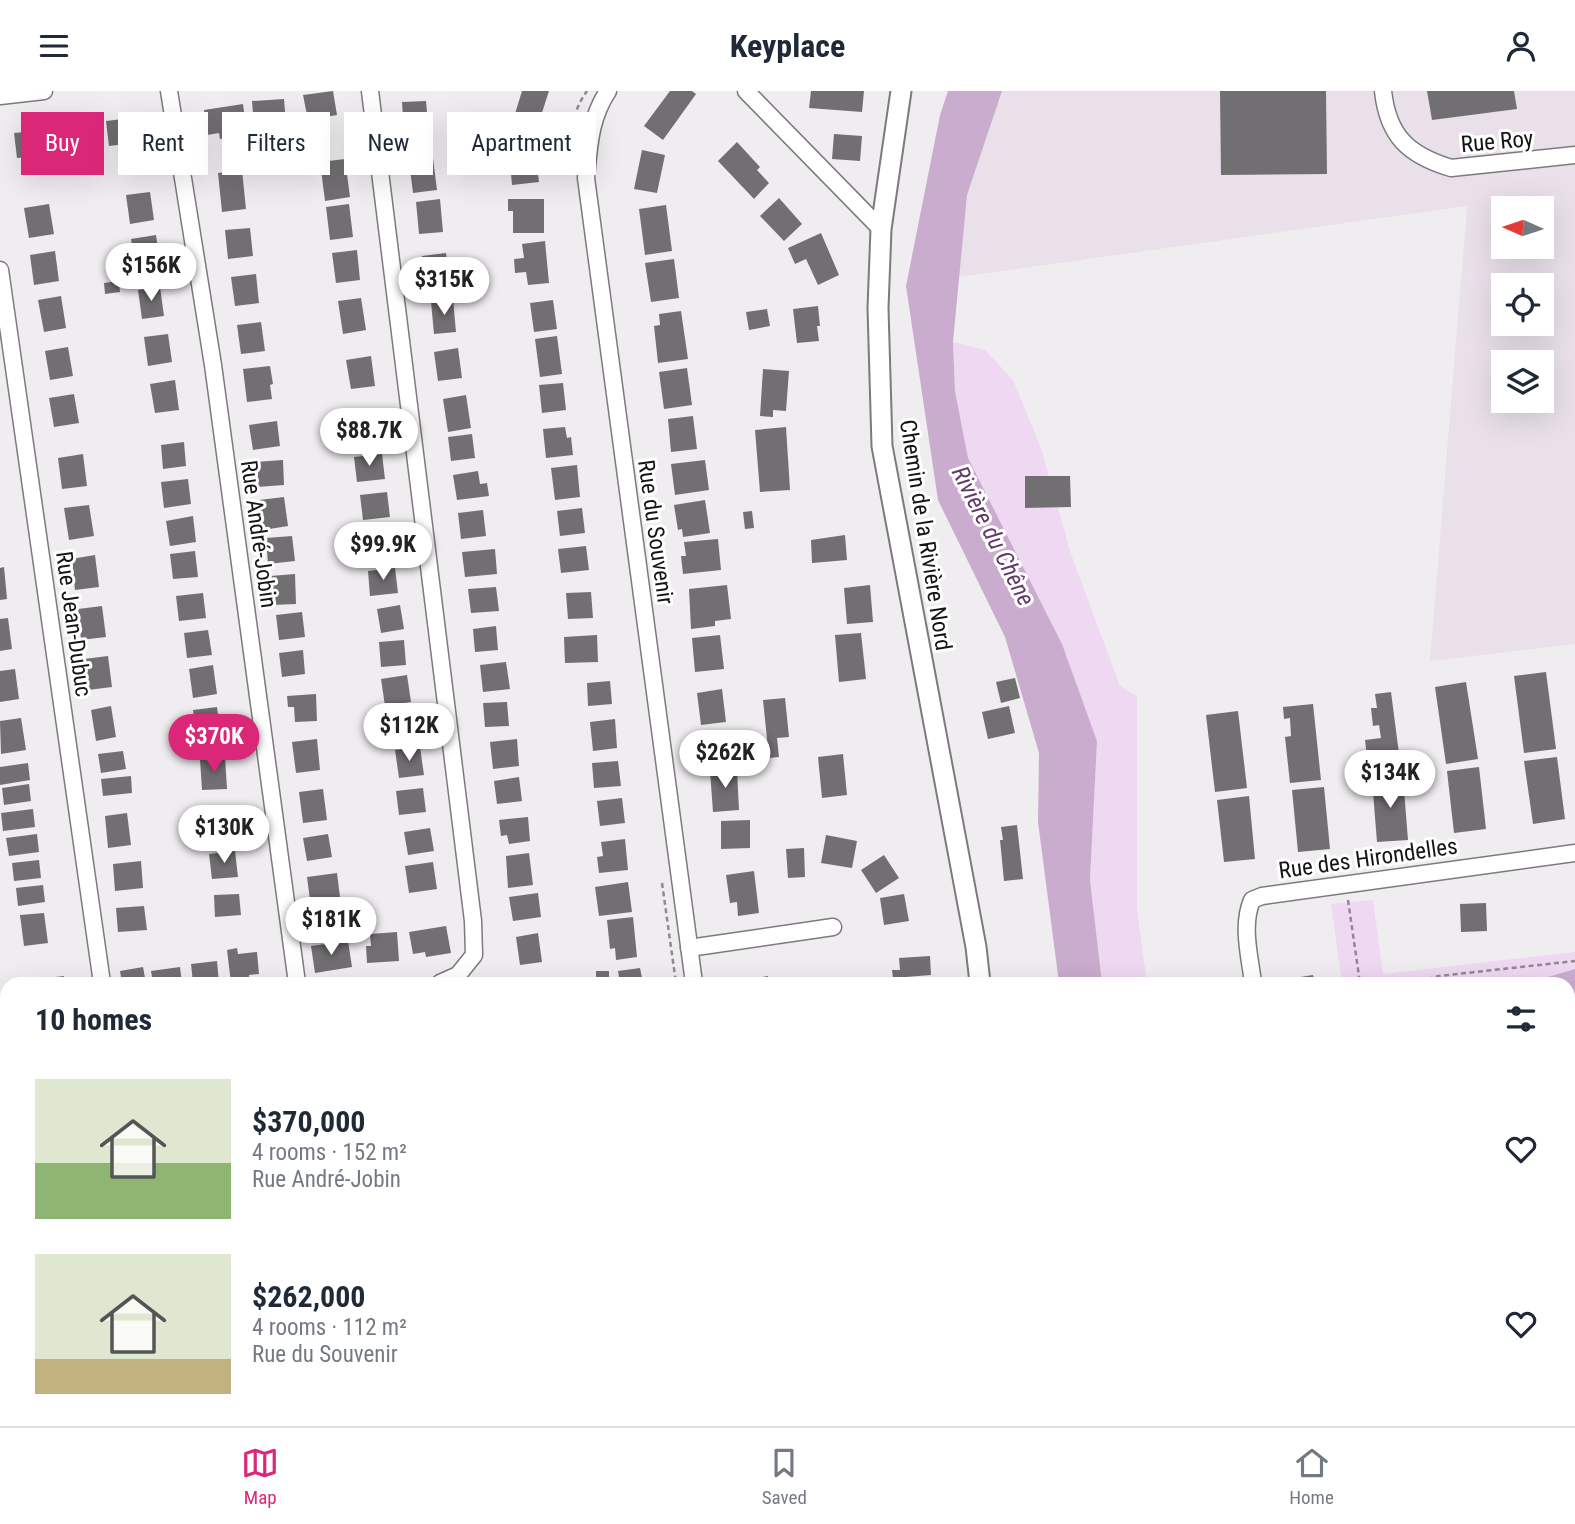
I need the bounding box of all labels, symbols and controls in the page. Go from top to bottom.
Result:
icon: menu [35,27,73,65]
text: Keyplace [730,27,845,65]
icon: person [1502,27,1540,65]
chip: Buy [21,112,104,175]
chip: Rent [118,112,208,175]
chip: Filters [222,112,330,175]
chip: New [344,112,433,175]
chip: Apartment [447,112,596,175]
street label: Rue Roy [1460,125,1535,158]
north arrow [1491,196,1554,259]
map controls [1491,196,1554,413]
pin: $156K [102,243,200,303]
text: $156K [121,252,181,279]
pin: $315K [395,257,493,317]
text: $315K [414,266,474,293]
button: locate [1491,273,1554,336]
button: layers [1491,350,1554,413]
pin: $88.7K [312,409,426,468]
text: $88.7K [336,417,402,444]
street label: Chemin de la Rivière Nord [894,418,957,652]
street label: Rue André-Jobin [235,458,282,610]
street label: Rue du Souvenir [632,458,679,606]
water label: Rivière du Chêne [946,462,1040,611]
pin: $99.9K [326,523,440,582]
text: $99.9K [350,531,416,558]
street label: Rue Jean-Dubuc [50,550,97,698]
pin: $112K [360,703,458,763]
text: $112K [379,712,439,739]
pin: $370K [165,715,263,774]
text: $370K [184,723,244,750]
pin: $262K [676,731,774,790]
text: $262K [695,739,755,766]
pin: $134K [1341,751,1439,810]
text: $134K [1360,759,1420,786]
pin: $130K [175,805,273,865]
text: $130K [194,814,254,841]
street label: Rue des Hirondelles [1277,833,1459,884]
pin: $181K [282,897,380,957]
text: $181K [301,906,361,933]
icon: filters [1502,1000,1540,1038]
text: 10 homes [35,1002,152,1037]
text: $370,000 [252,1104,365,1139]
icon: home [91,1107,175,1191]
icon: heart [1502,1130,1540,1168]
text: 4 rooms · 152 m² [252,1139,407,1166]
text: Rue André-Jobin [252,1166,401,1193]
text: $262,000 [252,1279,365,1314]
icon: home [91,1282,175,1366]
icon: heart [1502,1305,1540,1343]
text: 4 rooms · 112 m² [252,1314,407,1341]
text: Rue du Souvenir [252,1341,398,1368]
tab: Map [241,1444,279,1509]
tab: Saved [762,1444,807,1509]
tab: Home [1289,1444,1334,1509]

